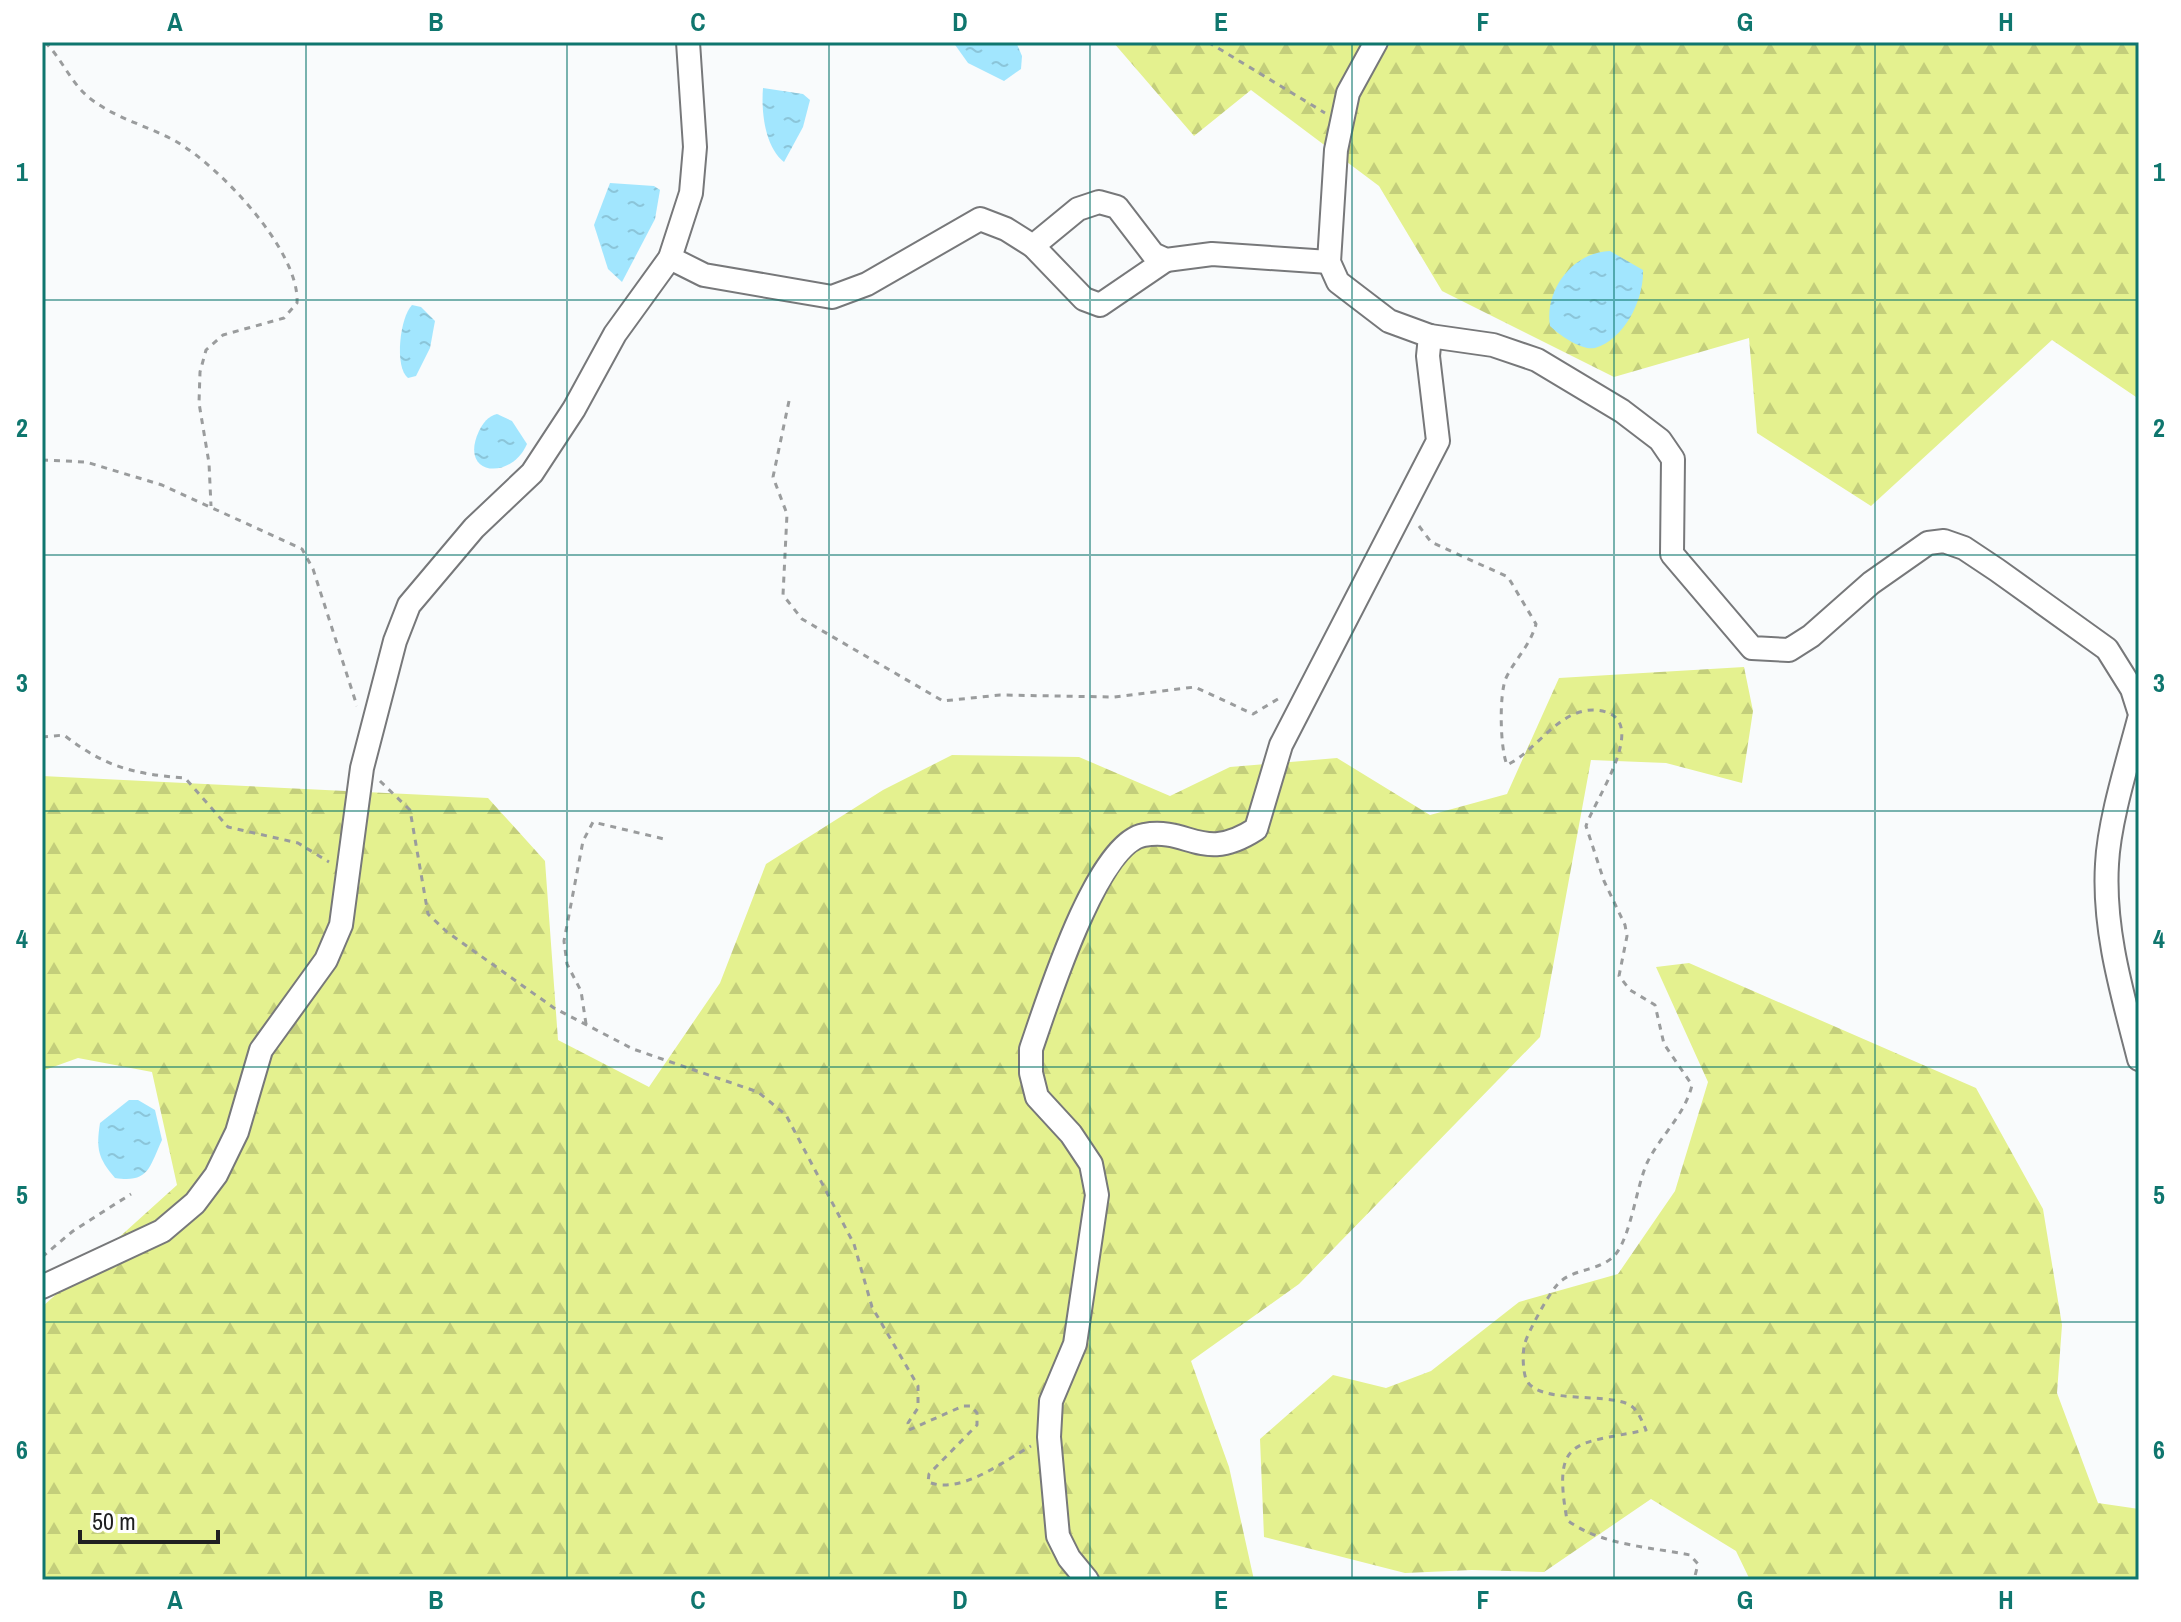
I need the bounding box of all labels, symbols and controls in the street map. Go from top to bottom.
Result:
text: A [167,4,183,39]
text: B [428,4,444,39]
text: C [690,4,706,39]
text: D [952,4,968,39]
text: E [1214,4,1228,39]
text: F [1476,4,1490,39]
text: G [1737,4,1753,39]
text: H [1998,4,2014,39]
text: 1 [16,154,28,189]
text: 1 [2153,154,2165,189]
text: 2 [16,410,28,445]
text: 2 [2153,410,2165,445]
text: 3 [16,665,28,700]
text: 3 [2153,665,2165,700]
text: 4 [16,921,28,956]
text: 4 [2153,921,2165,956]
text: 5 [16,1177,28,1212]
text: 5 [2153,1177,2165,1212]
text: 6 [16,1432,28,1467]
text: 6 [2153,1432,2165,1467]
scale bar [80,1494,218,1544]
text: 50 m [92,1505,136,1537]
text: A [167,1582,183,1617]
text: B [428,1582,444,1617]
text: C [690,1582,706,1617]
text: D [952,1582,968,1617]
text: E [1214,1582,1228,1617]
text: F [1476,1582,1490,1617]
text: G [1737,1582,1753,1617]
text: H [1998,1582,2014,1617]

